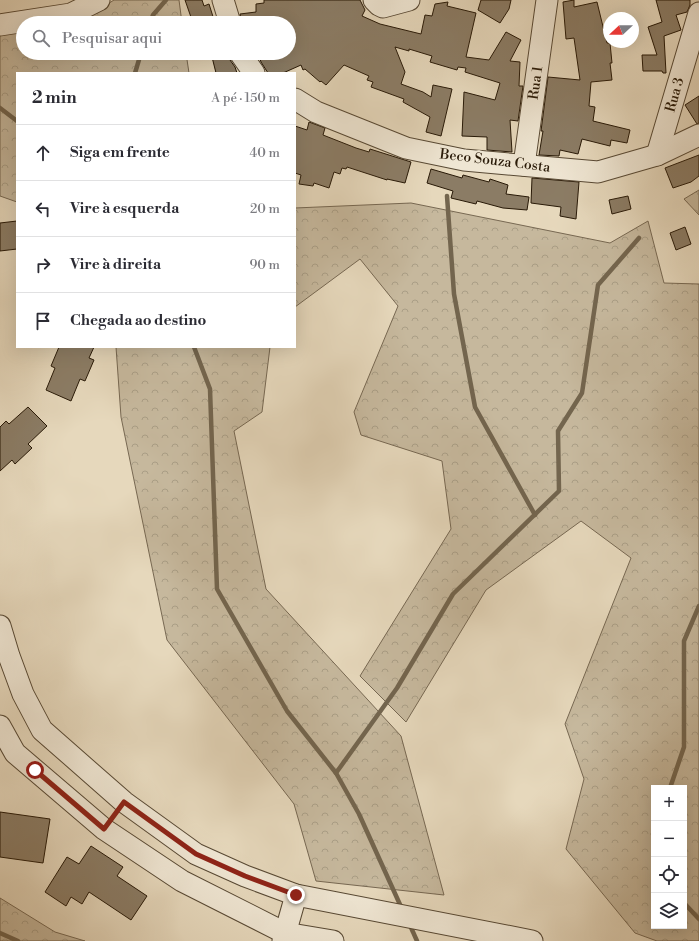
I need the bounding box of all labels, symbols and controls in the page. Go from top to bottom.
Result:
north arrow [603,12,639,48]
search box [16,16,296,60]
icon: search [30,27,52,49]
text: Pesquisar aqui [62,29,162,48]
street label: Rua 1 [525,65,547,101]
street label: Rua 3 [661,75,689,114]
text: 2 min [32,87,77,109]
text: A pé · 150 m [211,90,280,106]
icon: ahead [32,142,54,164]
text: Siga em frente [70,143,170,162]
text: 40 m [250,145,280,161]
street label: Beco Souza Costa [438,145,552,177]
icon: left [32,198,54,220]
text: Vire à esquerda [70,199,179,218]
text: 20 m [250,201,280,217]
icon: right [32,254,54,276]
text: Vire à direita [70,255,161,274]
text: 90 m [249,257,280,273]
icon: arrive [32,310,54,332]
text: Chegada ao destino [70,311,206,330]
route start [26,761,44,779]
map controls [651,785,687,929]
button: + [651,785,687,821]
button: − [651,821,687,857]
button: locate [651,857,687,893]
route end [287,886,305,904]
button: layers [651,893,687,929]

